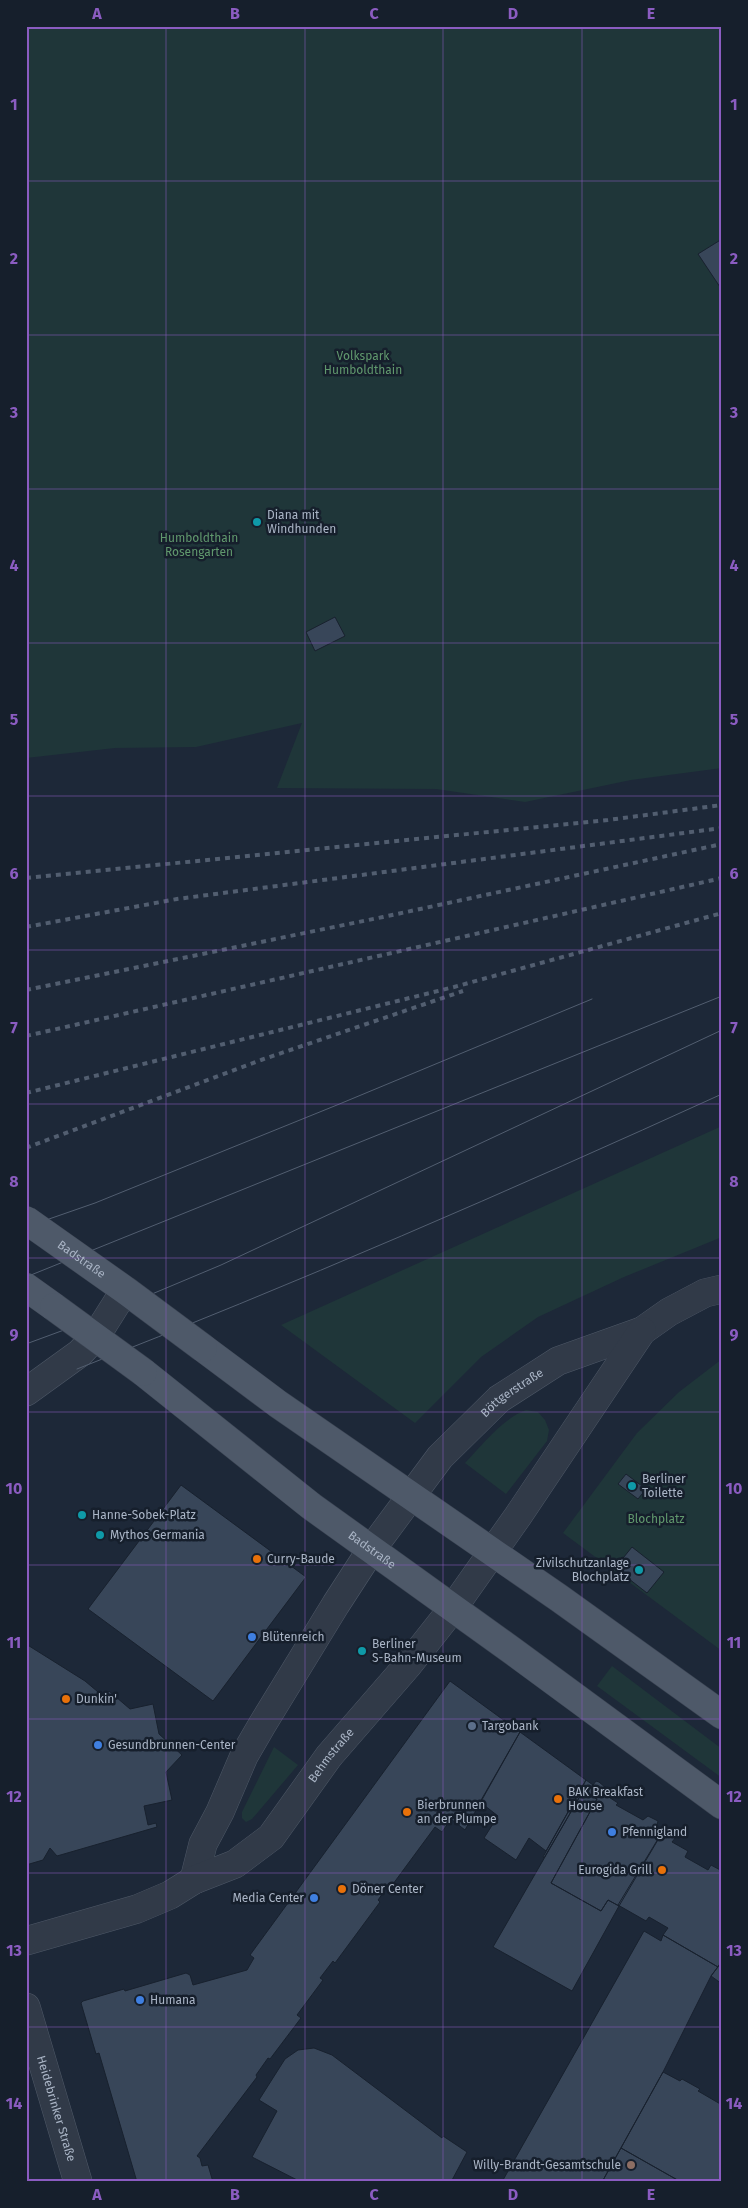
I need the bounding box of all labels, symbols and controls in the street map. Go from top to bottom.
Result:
text: A [91,4,102,23]
text: B [230,4,240,23]
text: C [369,4,379,23]
text: D [508,4,518,23]
text: E [647,4,655,23]
text: 1 [10,95,18,114]
text: 1 [730,95,738,114]
text: 2 [10,249,18,268]
text: 2 [730,249,738,268]
park label: Volkspark Humboldthain [324,349,402,377]
text: 3 [9,403,18,422]
text: 3 [729,403,738,422]
place label: Diana mit Windhunden [267,508,336,536]
marker: Diana mit Windhunden [251,516,263,528]
park label: Humboldthain Rosengarten [160,531,238,559]
text: 4 [9,556,19,575]
text: 4 [729,556,739,575]
text: 5 [10,710,19,729]
text: 5 [730,710,739,729]
text: 6 [9,864,19,883]
text: 6 [729,864,739,883]
text: 7 [10,1018,18,1037]
text: 7 [730,1018,738,1037]
text: 8 [9,1172,19,1191]
text: 8 [729,1172,739,1191]
street label: Badstraße [55,1238,108,1281]
text: 9 [10,1325,19,1344]
text: 9 [730,1325,739,1344]
street label: Böttgerstraße [478,1365,546,1420]
place label: Berliner Toilette [642,1472,686,1500]
text: 10 [6,1479,22,1498]
text: 10 [726,1479,742,1498]
marker: Berliner Toilette [626,1480,638,1492]
place label: Hanne-Sobek-Platz [92,1508,196,1522]
marker: Hanne-Sobek-Platz [76,1509,88,1521]
park label: Blochplatz [627,1512,685,1526]
place label: Mythos Germania [110,1528,205,1542]
street label: Badstraße [345,1528,399,1572]
marker: Mythos Germania [94,1529,106,1541]
place label: Curry-Baude [267,1552,335,1566]
marker: Curry-Baude [251,1553,263,1565]
place label: Zivilschutzanlage Blochplatz [536,1556,629,1584]
marker: Zivilschutzanlage Blochplatz [633,1564,645,1576]
place label: Blütenreich [262,1630,325,1644]
marker: Blütenreich [246,1631,258,1643]
text: 11 [7,1633,21,1652]
text: 11 [727,1633,741,1652]
place label: Berliner S-Bahn-Museum [372,1637,462,1665]
marker: Berliner S-Bahn-Museum [356,1645,368,1657]
place label: Dunkin' [76,1692,117,1706]
marker: Dunkin' [60,1693,72,1705]
place label: Targobank [482,1719,539,1733]
marker: Targobank [466,1720,478,1732]
street label: Behmstraße [305,1725,357,1785]
place label: Gesundbrunnen-Center [108,1738,236,1752]
marker: Gesundbrunnen-Center [92,1739,104,1751]
place label: BAK Breakfast House [568,1785,644,1813]
text: 12 [6,1787,22,1806]
text: 12 [726,1787,742,1806]
marker: BAK Breakfast House [552,1793,564,1805]
place label: Bierbrunnen an der Plumpe [417,1798,497,1826]
marker: Bierbrunnen an der Plumpe [401,1806,413,1818]
place label: Pfennigland [622,1825,687,1839]
marker: Pfennigland [606,1826,618,1838]
place label: Eurogida Grill [578,1863,652,1877]
marker: Eurogida Grill [656,1864,668,1876]
place label: Döner Center [352,1882,424,1896]
marker: Döner Center [336,1883,348,1895]
place label: Media Center [232,1891,304,1905]
marker: Media Center [308,1892,320,1904]
text: 13 [6,1941,22,1960]
text: 13 [726,1941,742,1960]
place label: Humana [150,1993,196,2007]
marker: Humana [134,1994,146,2006]
street label: Heidebrinker Straße [34,2054,79,2163]
text: 14 [6,2094,22,2113]
text: 14 [726,2094,742,2113]
place label: Willy-Brandt-Gesamtschule [473,2158,621,2172]
marker: Willy-Brandt-Gesamtschule [625,2159,637,2171]
text: A [91,2185,102,2204]
text: B [230,2185,240,2204]
text: C [369,2185,379,2204]
text: D [508,2185,518,2204]
text: E [647,2185,655,2204]

